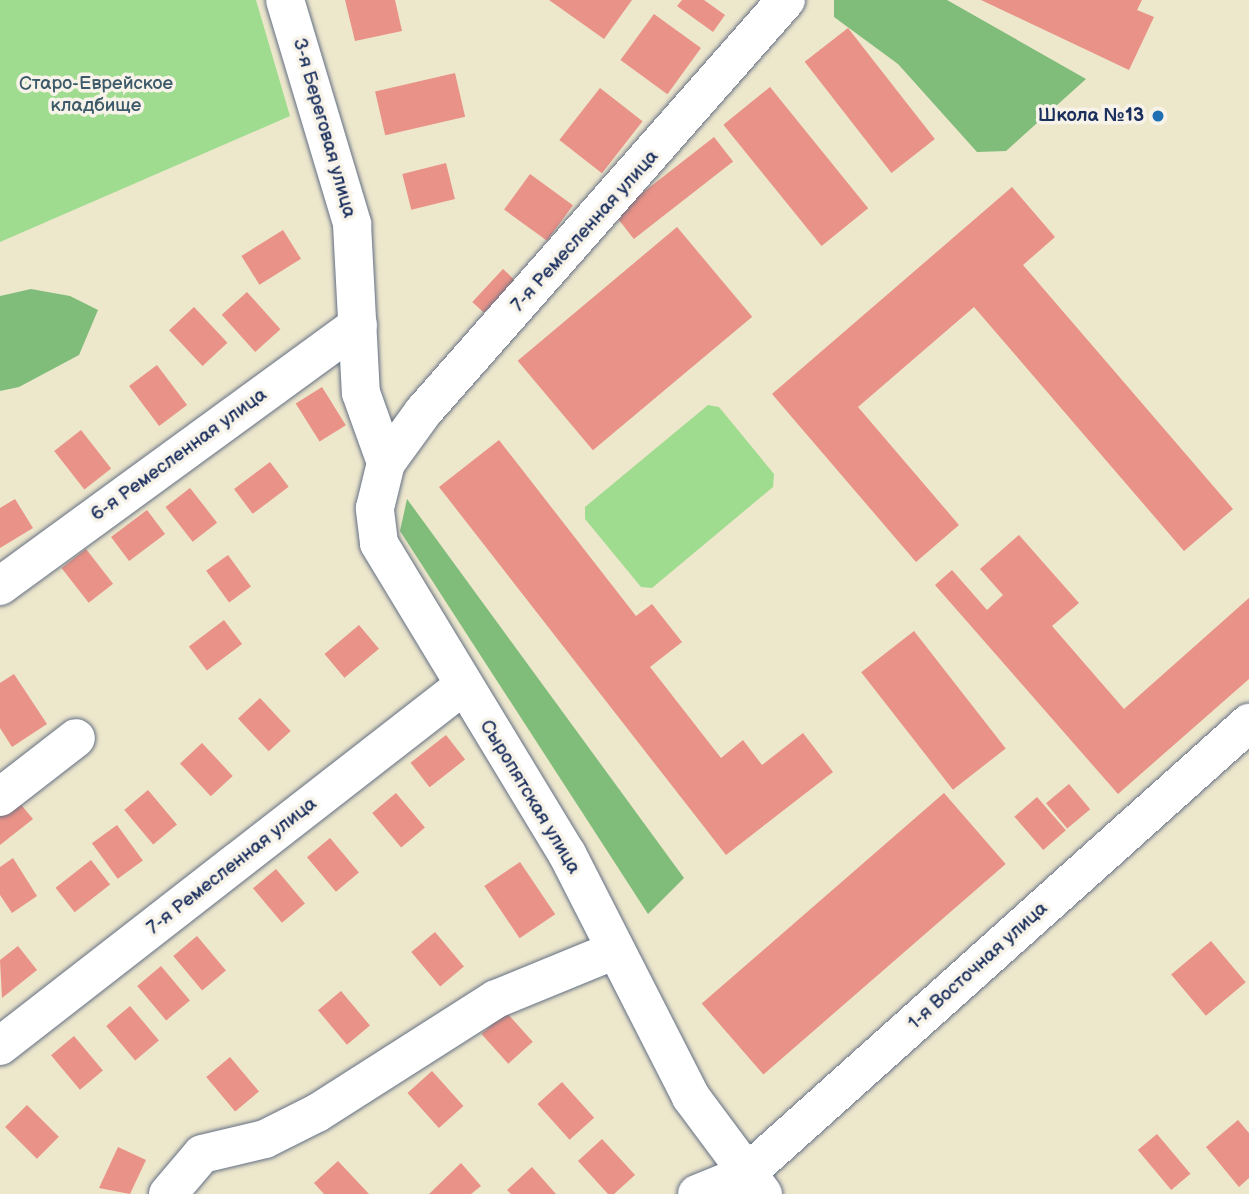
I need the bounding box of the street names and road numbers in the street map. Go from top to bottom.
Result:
street label: 3-я Береговая улица [287,36,361,220]
street label: 7-я Ремесленная улица [506,146,664,316]
street label: 6-я Ремесленная улица [87,384,271,526]
street label: Сыропятская улица [475,716,585,878]
street label: 7-я Ремесленная улица [142,793,322,939]
street label: 1-я Восточная улица [904,897,1052,1035]

